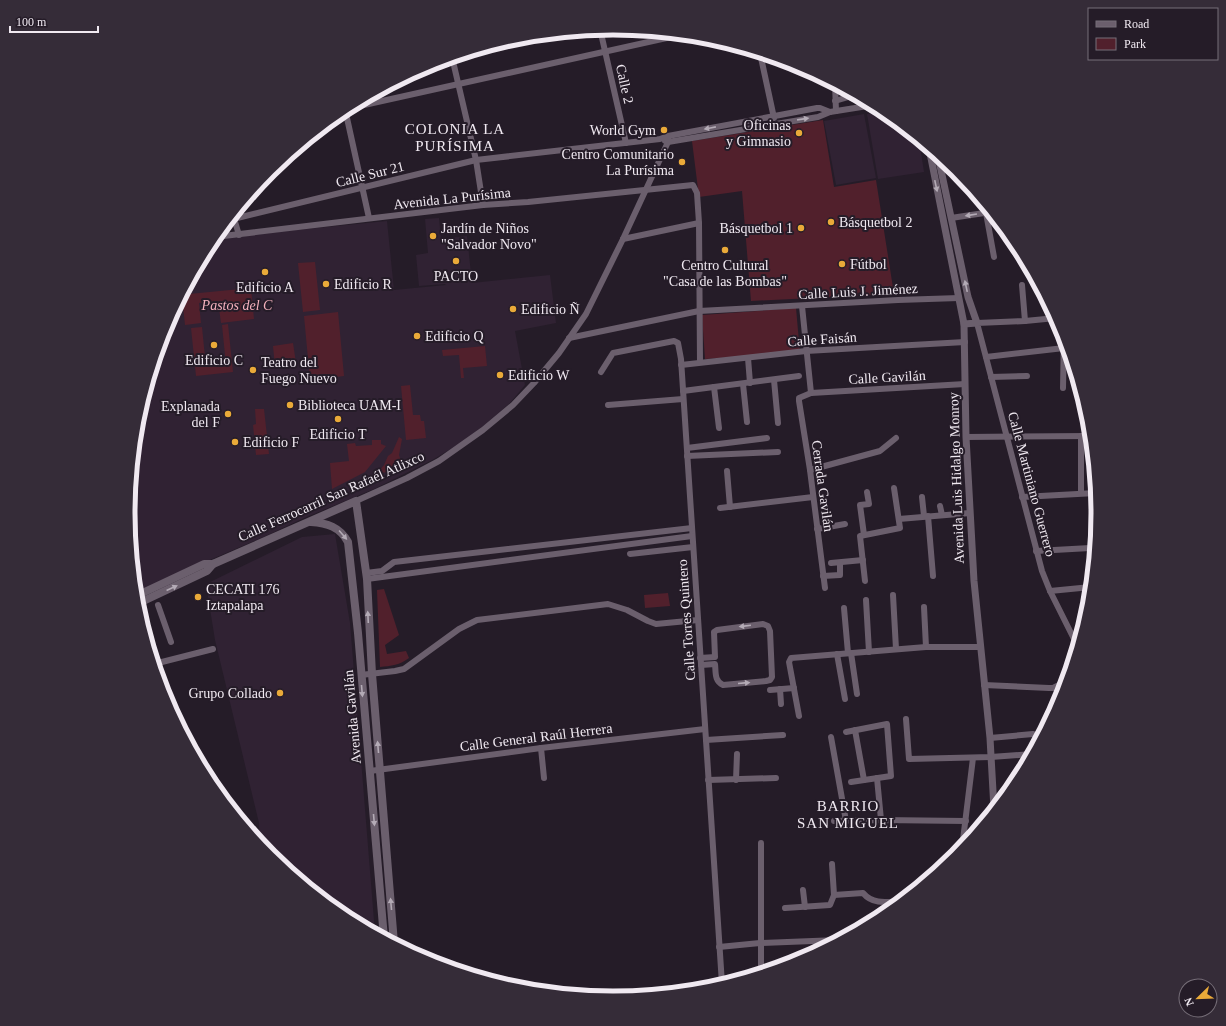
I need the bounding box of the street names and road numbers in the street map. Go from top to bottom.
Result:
street label: Calle 2 [613,63,636,105]
street label: Calle Sur 21 [334,159,406,190]
street label: Avenida La Purísima [393,185,512,212]
street label: Calle Luis J. Jiménez [798,281,918,302]
street label: Calle Faisán [787,330,857,349]
street label: Calle Gavilán [848,368,926,387]
street label: Avenida Luis Hidalgo Monroy [946,392,967,564]
street label: Calle Martiniano Guerrero [1005,410,1058,558]
street label: Cerrada Gavilán [809,439,836,533]
street label: Calle Ferrocarril San Rafaél Atlixco [236,448,427,544]
street label: Calle Torres Quintero [675,559,698,681]
street label: Avenida Gavilán [341,669,364,765]
street label: Calle General Raúl Herrera [459,721,614,754]

